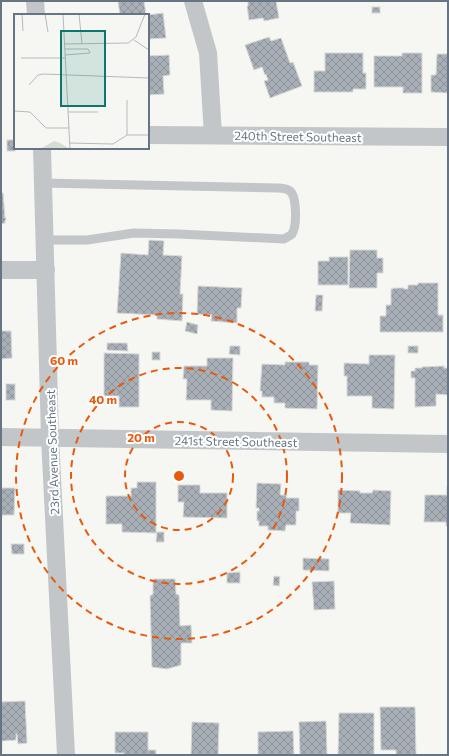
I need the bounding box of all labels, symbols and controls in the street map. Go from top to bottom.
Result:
inset map [14,14,149,149]
street label: 240th Street Southeast [234,128,362,144]
text: 60 m [50,353,78,367]
street label: 23rd Avenue Southeast [43,389,61,515]
text: 40 m [89,392,117,406]
text: 20 m [127,430,155,444]
street label: 241st Street Southeast [174,433,298,449]
centre of rings [172,469,186,483]

